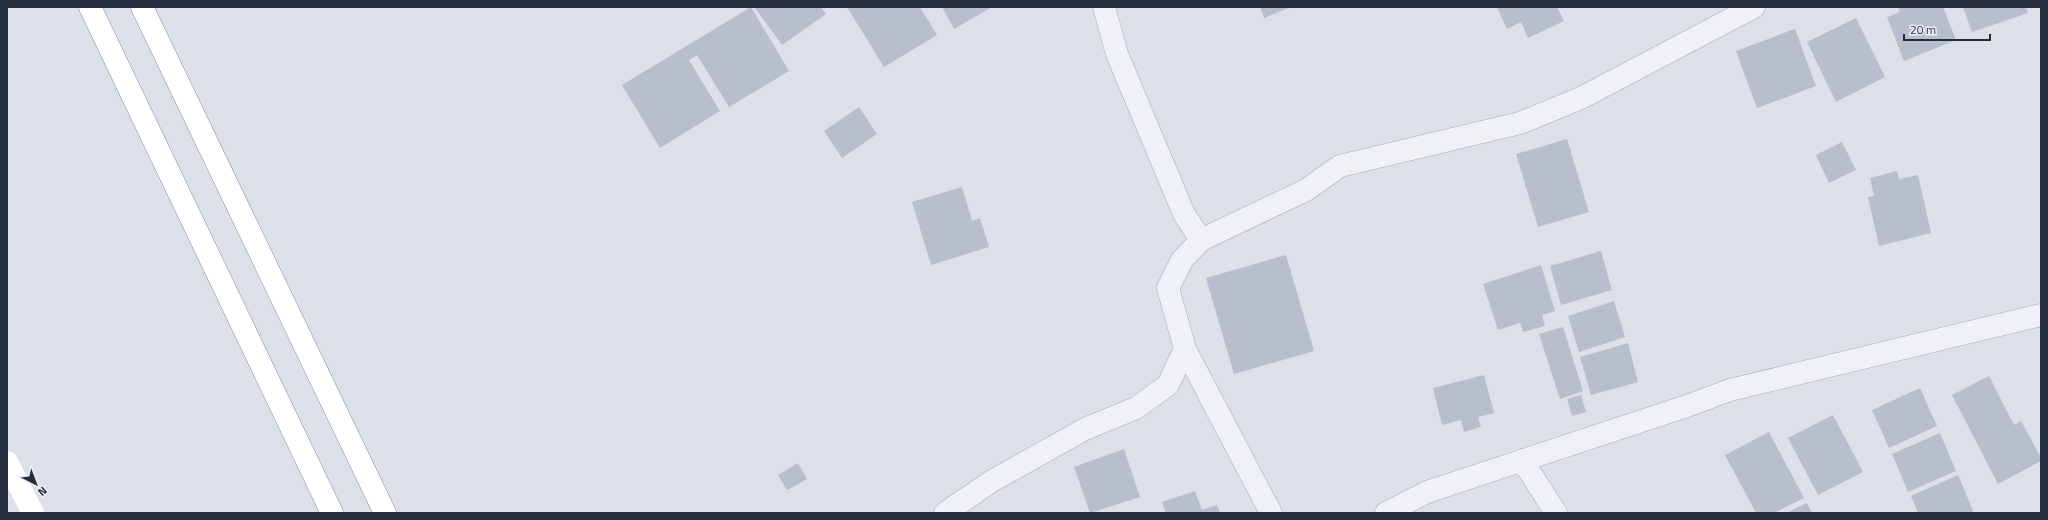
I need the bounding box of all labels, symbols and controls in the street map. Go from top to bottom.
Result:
scale bar [1904,16,1990,42]
text: 20 m [1910,20,1936,39]
north arrow [16,464,56,504]
text: N [35,483,51,500]

